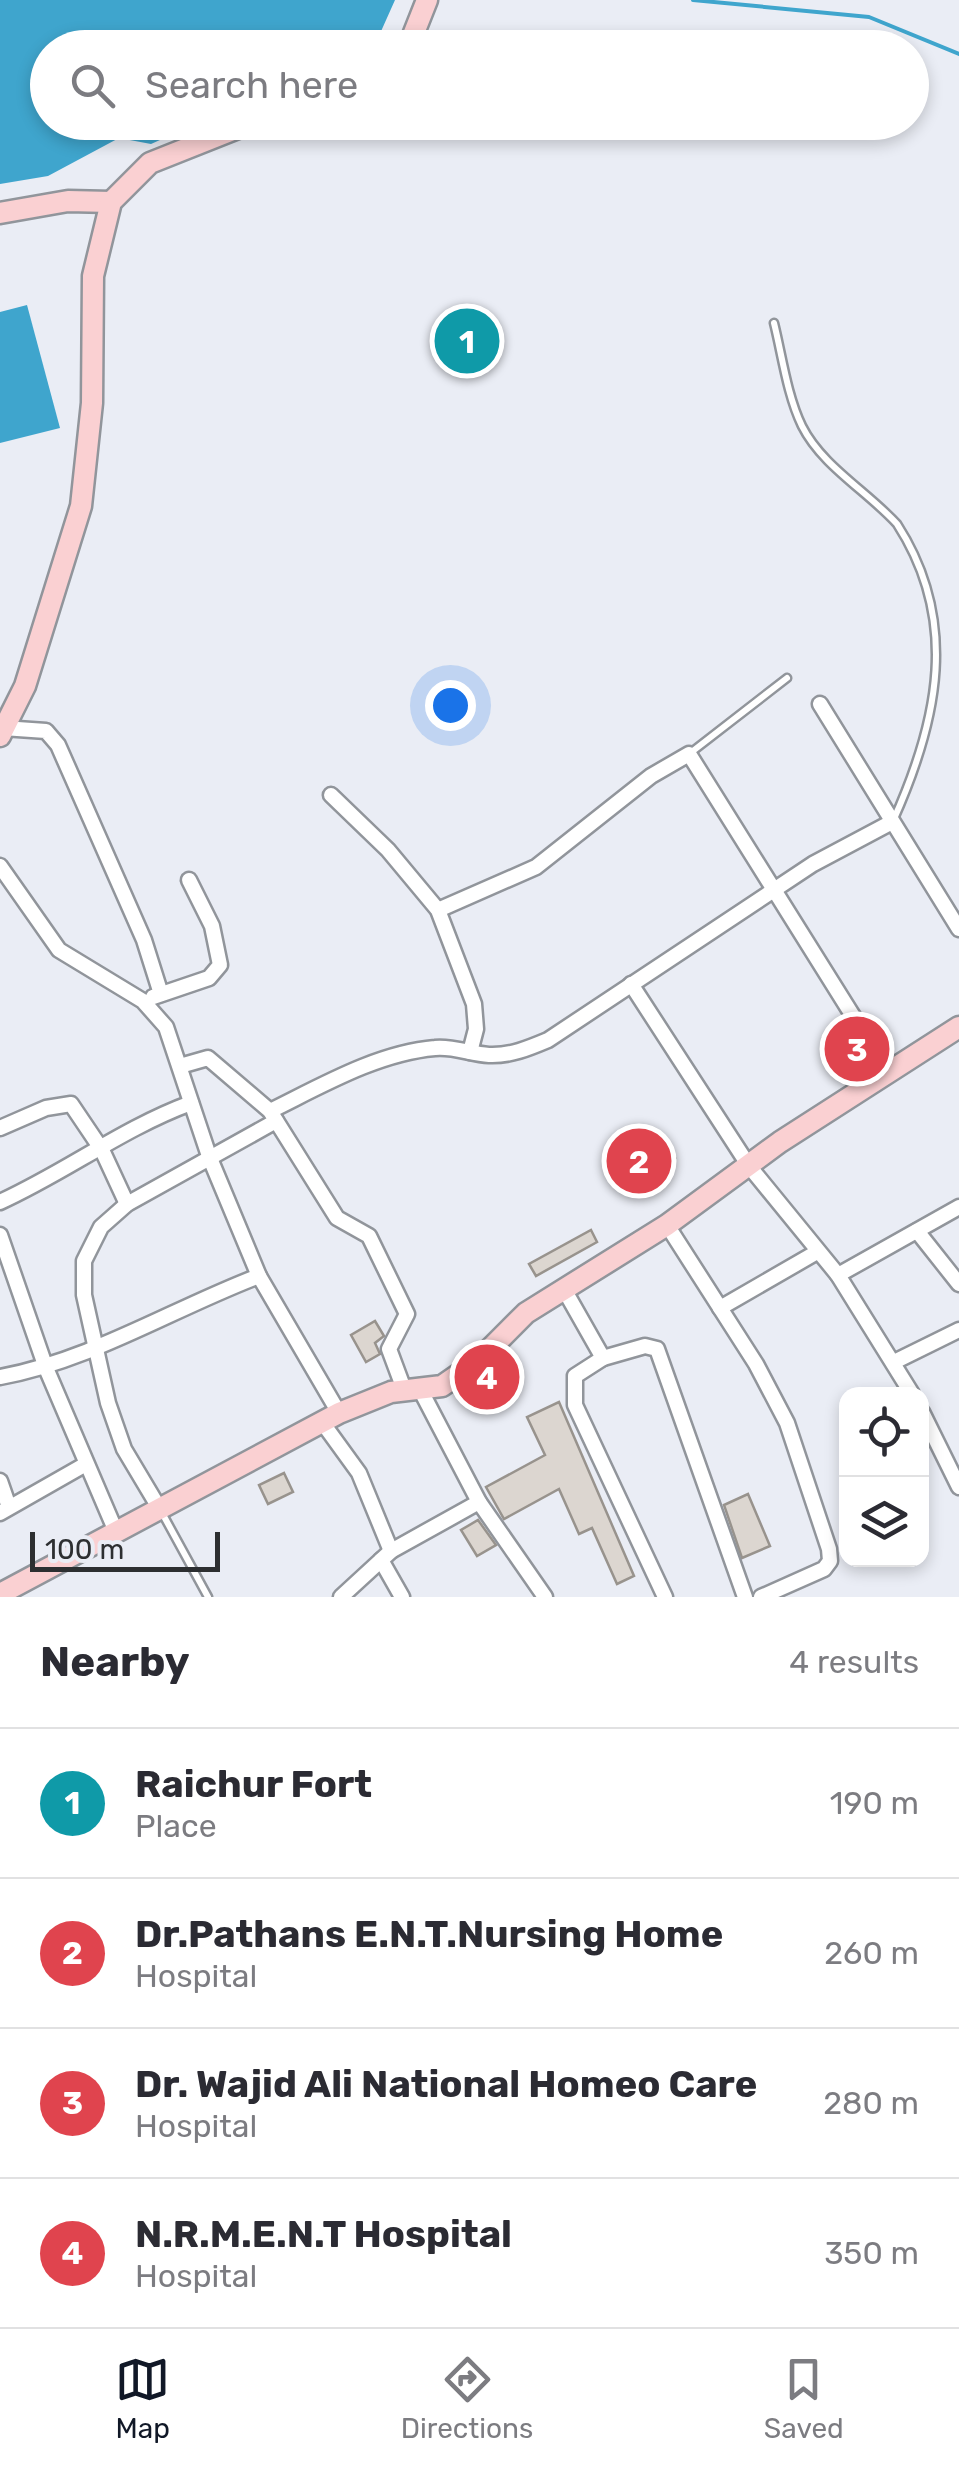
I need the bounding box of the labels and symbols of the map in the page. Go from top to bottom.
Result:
pin: 1 [434,304,500,378]
your location [425,680,476,731]
pin: 3 [824,1012,890,1086]
pin: 2 [606,1124,672,1198]
pin: 4 [454,1340,520,1414]
scale bar [30,1527,220,1572]

